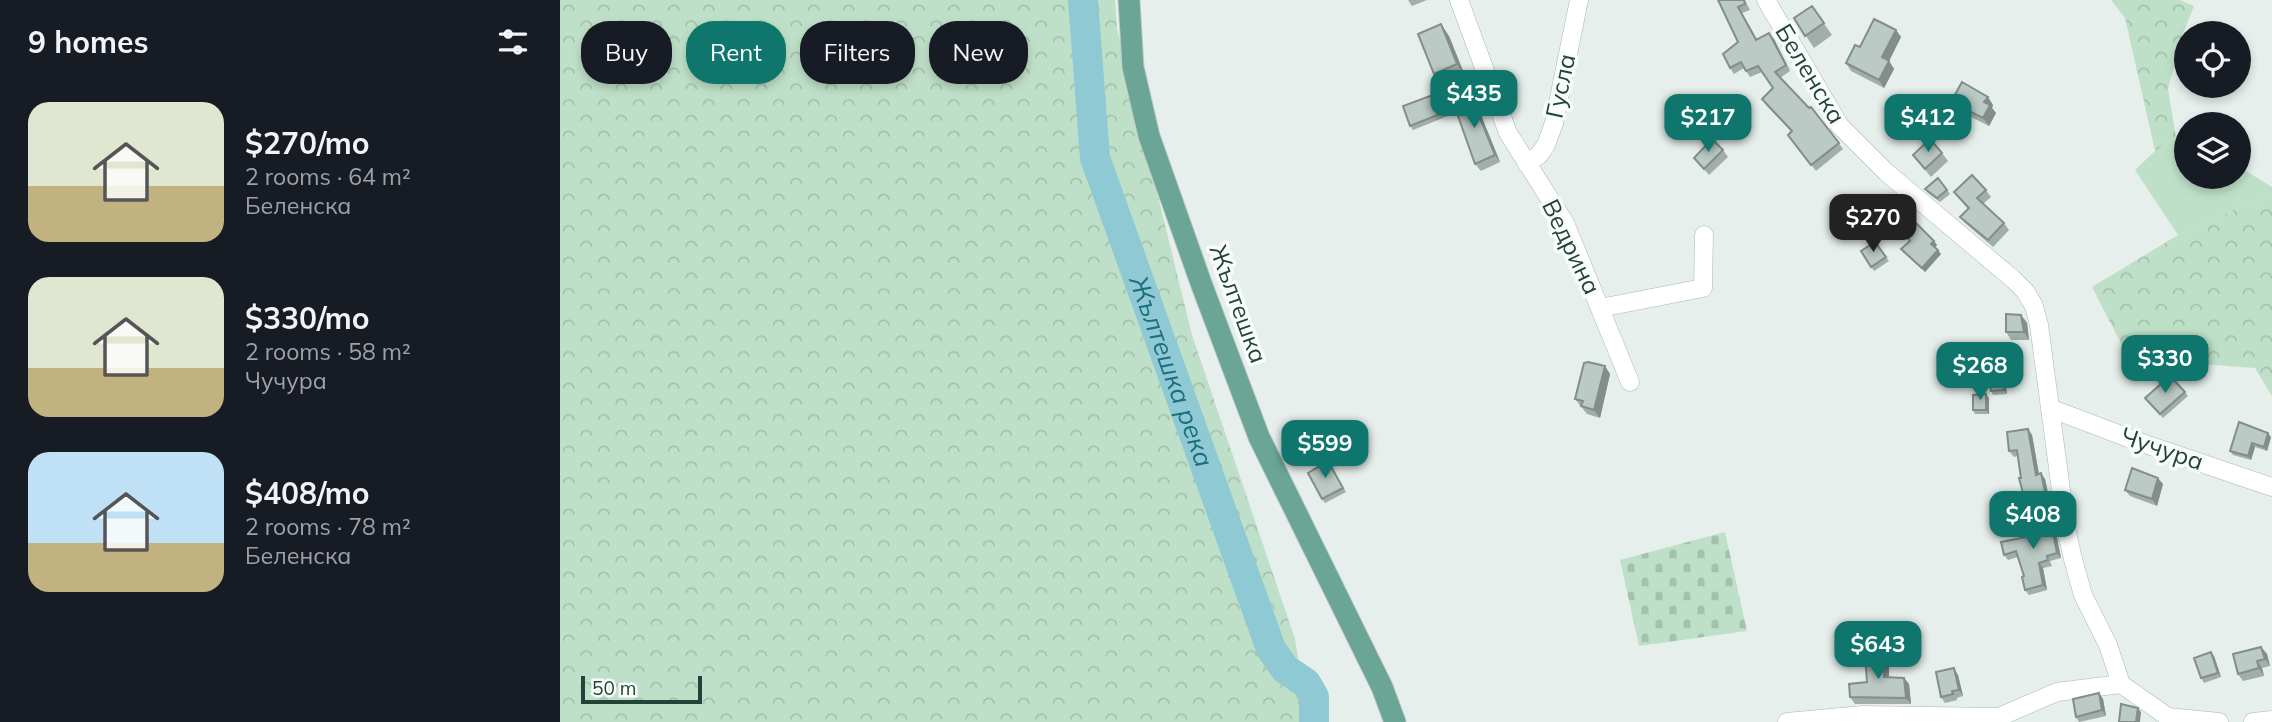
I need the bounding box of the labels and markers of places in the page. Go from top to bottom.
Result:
pin: $435 [1433,71,1515,130]
pin: $217 [1667,94,1749,154]
pin: $412 [1887,94,1969,154]
pin: $270 [1832,194,1914,254]
pin: $330 [2124,336,2206,395]
pin: $268 [1939,342,2021,402]
pin: $599 [1284,420,1366,480]
pin: $408 [1992,491,2074,551]
pin: $643 [1837,622,1919,681]

